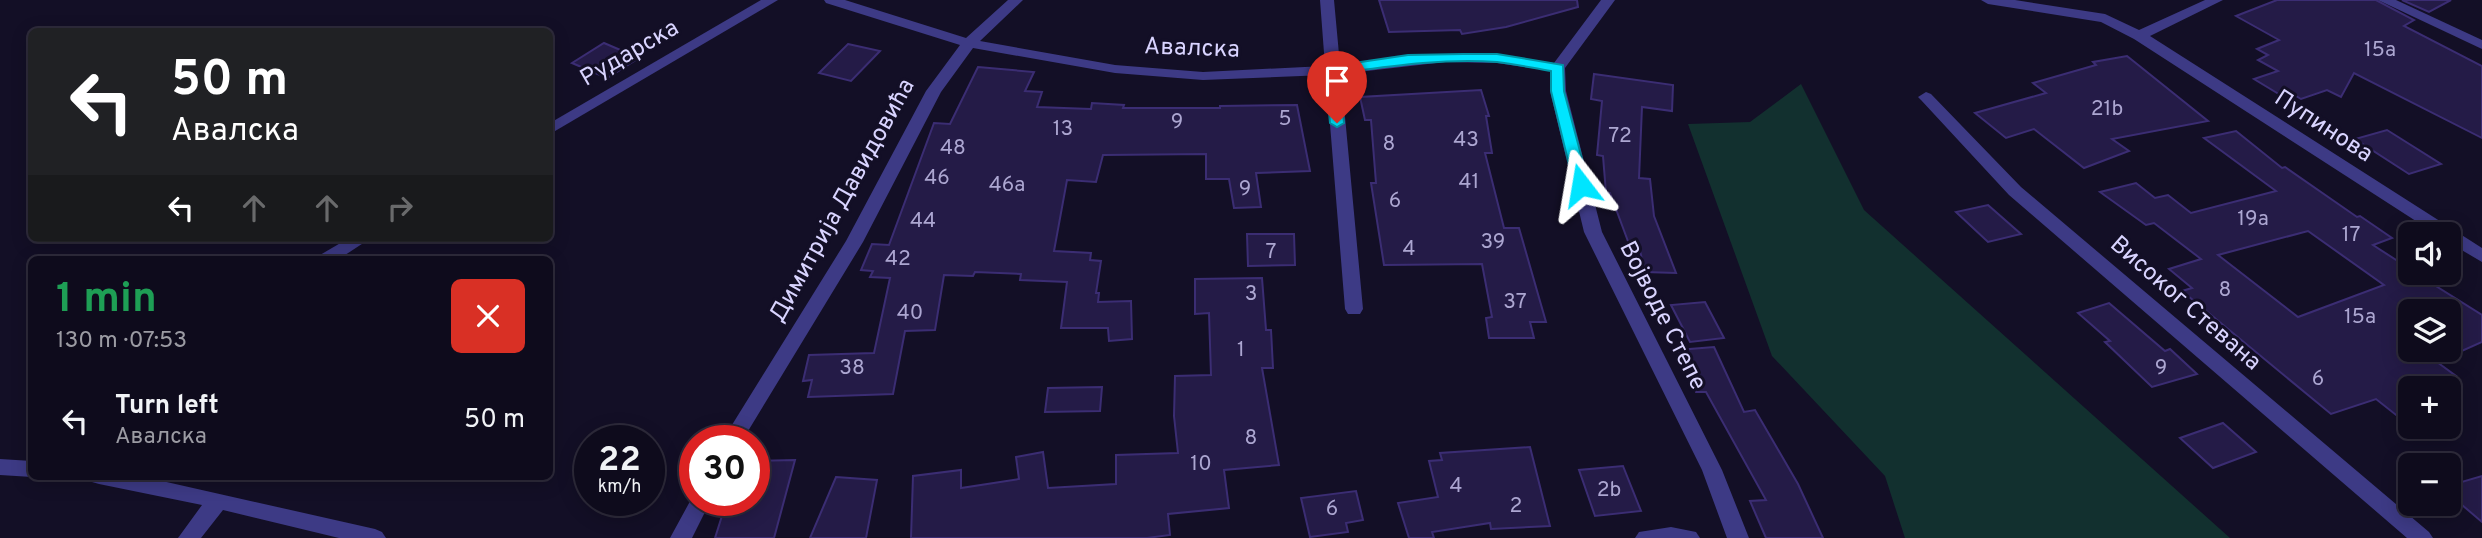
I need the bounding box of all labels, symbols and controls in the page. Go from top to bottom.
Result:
street label: Рударска [575,14,685,94]
street label: Авалска [1144,32,1240,66]
house number: 15a [2364,37,2396,64]
text: 50 m [171,51,288,113]
pin [1307,51,1367,123]
icon: left [56,56,147,147]
icon: arrive [1318,62,1356,100]
street label: Димитрија Давидовића [763,74,923,328]
street label: Пупинова [2268,84,2378,170]
house number: 21b [2091,96,2123,123]
house number: 5 [1278,106,1292,133]
house number: 9 [1171,109,1183,136]
text: Авалска [171,112,299,152]
house number: 13 [1053,116,1073,143]
house number: 72 [1608,123,1632,150]
house number: 43 [1453,127,1479,154]
house number: 8 [1383,131,1395,158]
house number: 48 [940,135,966,162]
position arrow [1544,148,1618,222]
house number: 46 [924,165,950,192]
house number: 41 [1459,169,1479,196]
house number: 46a [989,172,1025,199]
house number: 9 [1239,176,1251,203]
house number: 6 [1389,188,1401,215]
icon: left [162,189,200,227]
icon: ahead [235,189,273,227]
icon: ahead [308,189,346,227]
icon: right [381,189,419,227]
house number: 19a [2237,206,2269,233]
house number: 44 [910,208,936,235]
house number: 17 [2342,222,2360,249]
map controls [2398,222,2461,516]
button: sound [2398,222,2461,285]
house number: 39 [1481,229,1505,256]
street label: Високог Стевана [2103,230,2267,378]
house number: 4 [1402,236,1416,263]
street label: Војводе Степе [1612,236,1712,396]
house number: 7 [1266,239,1277,266]
house number: 42 [885,246,911,273]
text: 1 min [56,274,157,327]
house number: 8 [2219,277,2231,304]
button: close [451,279,525,353]
house number: 3 [1245,281,1257,308]
house number: 37 [1503,289,1527,316]
button: layers [2398,299,2461,362]
house number: 40 [897,300,923,327]
house number: 15a [2344,304,2376,331]
text: 130 m · 07:53 [56,327,187,356]
house number: 1 [1237,337,1245,364]
house number: 38 [839,355,865,382]
house number: 9 [2155,355,2167,382]
house number: 6 [2312,366,2324,393]
button: + [2398,376,2461,439]
text: Turn left [115,390,219,423]
icon: left [56,402,94,440]
text: 50 m [464,404,525,437]
text: Авалска [115,423,207,452]
speed limit sign: 30 [679,425,770,516]
house number: 8 [1245,425,1257,452]
text: 22 [598,439,641,483]
house number: 10 [1190,451,1212,478]
button: − [2398,453,2461,516]
house number: 4 [1449,473,1463,500]
text: km/h [598,476,641,499]
house number: 2b [1597,477,1621,504]
house number: 2 [1510,493,1522,520]
house number: 6 [1326,496,1338,523]

